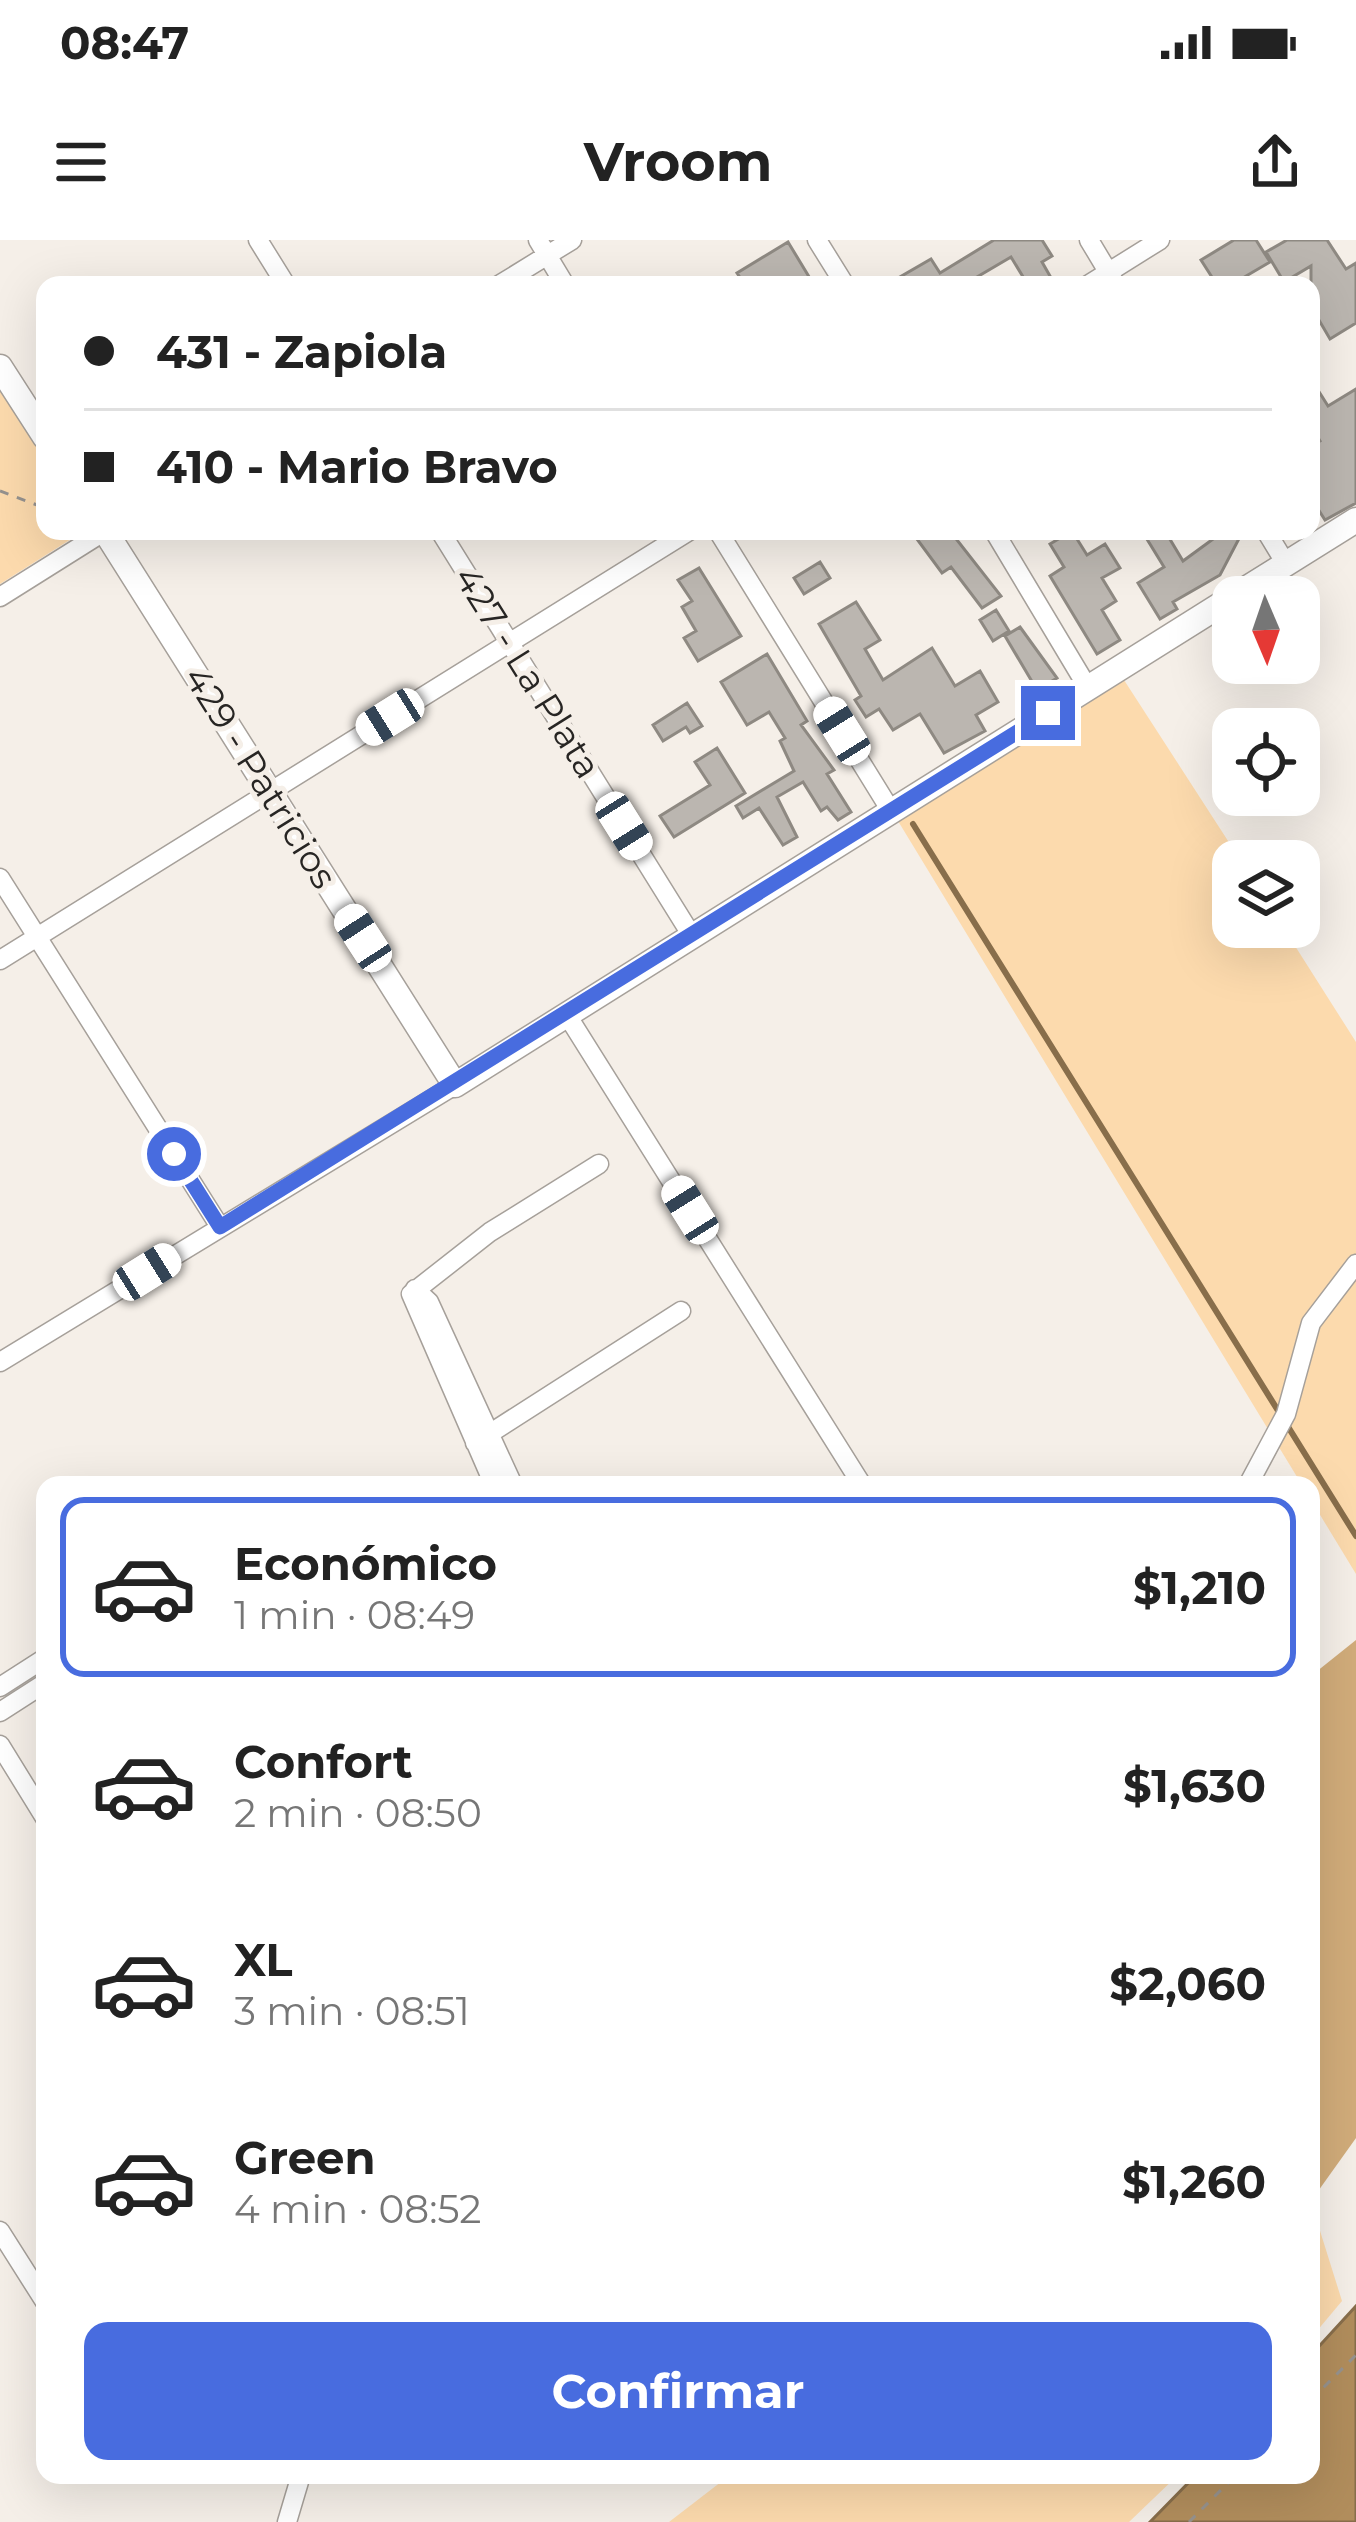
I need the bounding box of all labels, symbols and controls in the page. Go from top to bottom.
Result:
text: 08:47 [60,15,189,70]
icon: menu [48,129,114,195]
text: Vroom [584,129,772,195]
icon: share [1242,129,1308,195]
text: 431 - Zapiola [156,324,447,379]
text: 410 - Mario Bravo [156,439,558,494]
street label: 427 - La Plata [445,558,611,786]
north arrow [1212,576,1320,684]
map controls [1212,576,1320,948]
street label: 429 - Patricios [175,658,347,896]
car [350,683,430,751]
route end [1021,686,1075,740]
car [808,691,876,771]
button: locate [1212,708,1320,816]
car [590,786,658,866]
button: layers [1212,840,1320,948]
car [328,898,398,978]
route start [147,1127,201,1181]
car [656,1170,724,1250]
car [107,1238,187,1306]
icon: car [90,1533,198,1641]
text: Económico [234,1536,497,1591]
text: $1,210 [1133,1560,1266,1615]
text: 1 min · 08:49 [234,1591,475,1639]
icon: car [90,1731,198,1839]
text: Confort [234,1734,413,1789]
text: $1,630 [1123,1758,1266,1813]
text: 2 min · 08:50 [234,1789,482,1837]
icon: car [90,1929,198,2037]
text: XL [234,1932,292,1987]
text: $2,060 [1109,1956,1266,2011]
text: 3 min · 08:51 [234,1987,470,2035]
icon: car [90,2127,198,2235]
text: Green [234,2130,376,2185]
text: $1,260 [1122,2154,1266,2209]
text: 4 min · 08:52 [234,2185,482,2233]
button: Confirmar [84,2322,1272,2460]

